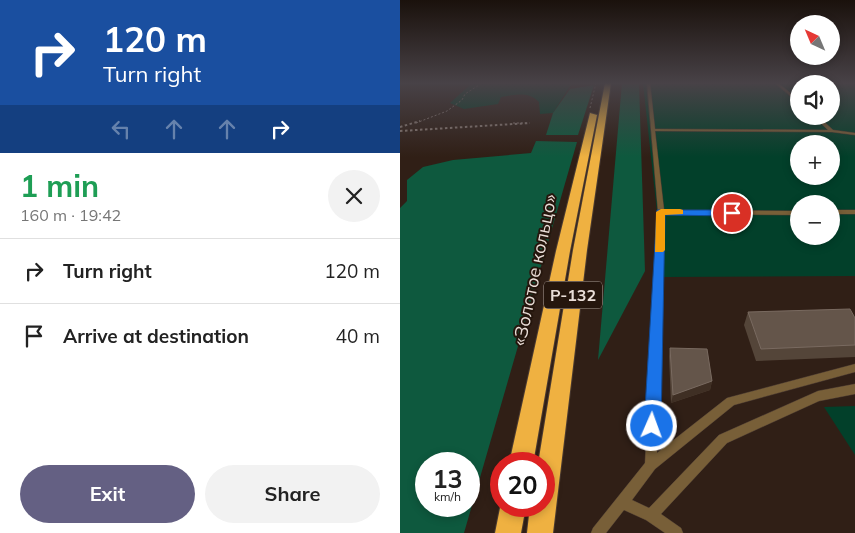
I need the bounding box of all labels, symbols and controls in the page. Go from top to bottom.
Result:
north arrow [790,15,840,65]
map controls [790,15,840,245]
text: 120 m [103,17,207,61]
icon: right [20,20,85,85]
text: Turn right [103,60,201,88]
button: sound [790,75,840,125]
icon: left [107,115,135,143]
icon: ahead [160,115,188,143]
icon: ahead [213,115,241,143]
icon: right [266,115,294,143]
button: + [790,135,840,185]
text: 1 min [20,167,99,205]
button: close [328,170,380,222]
street label: «Золотое кольцо» [507,192,562,348]
pin [711,192,753,234]
button: − [790,195,840,245]
icon: arrive [718,199,746,227]
text: 160 m · 19:42 [20,205,121,225]
icon: right [20,257,48,285]
text: Turn right [63,259,152,283]
text: 120 m [324,259,380,283]
road number: Р-132 [544,282,602,308]
icon: arrive [20,322,48,350]
text: Arrive at destination [63,324,249,348]
text: 40 m [336,324,380,348]
position arrow [625,399,677,451]
speed limit sign: 20 [490,452,555,517]
text: 13 [432,463,463,494]
button: Exit [20,465,195,523]
button: Share [205,465,380,523]
text: km/h [434,489,461,504]

